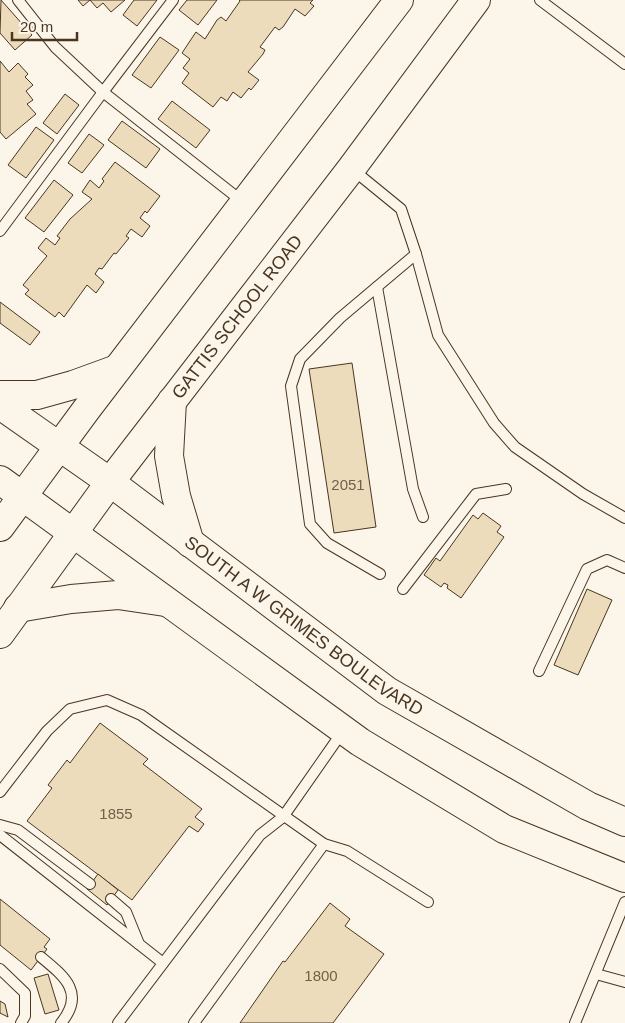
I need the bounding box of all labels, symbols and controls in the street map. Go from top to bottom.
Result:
scale bar [12,10,78,42]
text: 20 m [20,18,53,35]
street label: GATTIS SCHOOL ROAD [168,231,306,403]
house number: 2051 [331,476,365,493]
street label: SOUTH A W GRIMES BOULEVARD [181,532,427,720]
house number: 1855 [99,805,133,822]
house number: 1800 [304,967,338,984]

